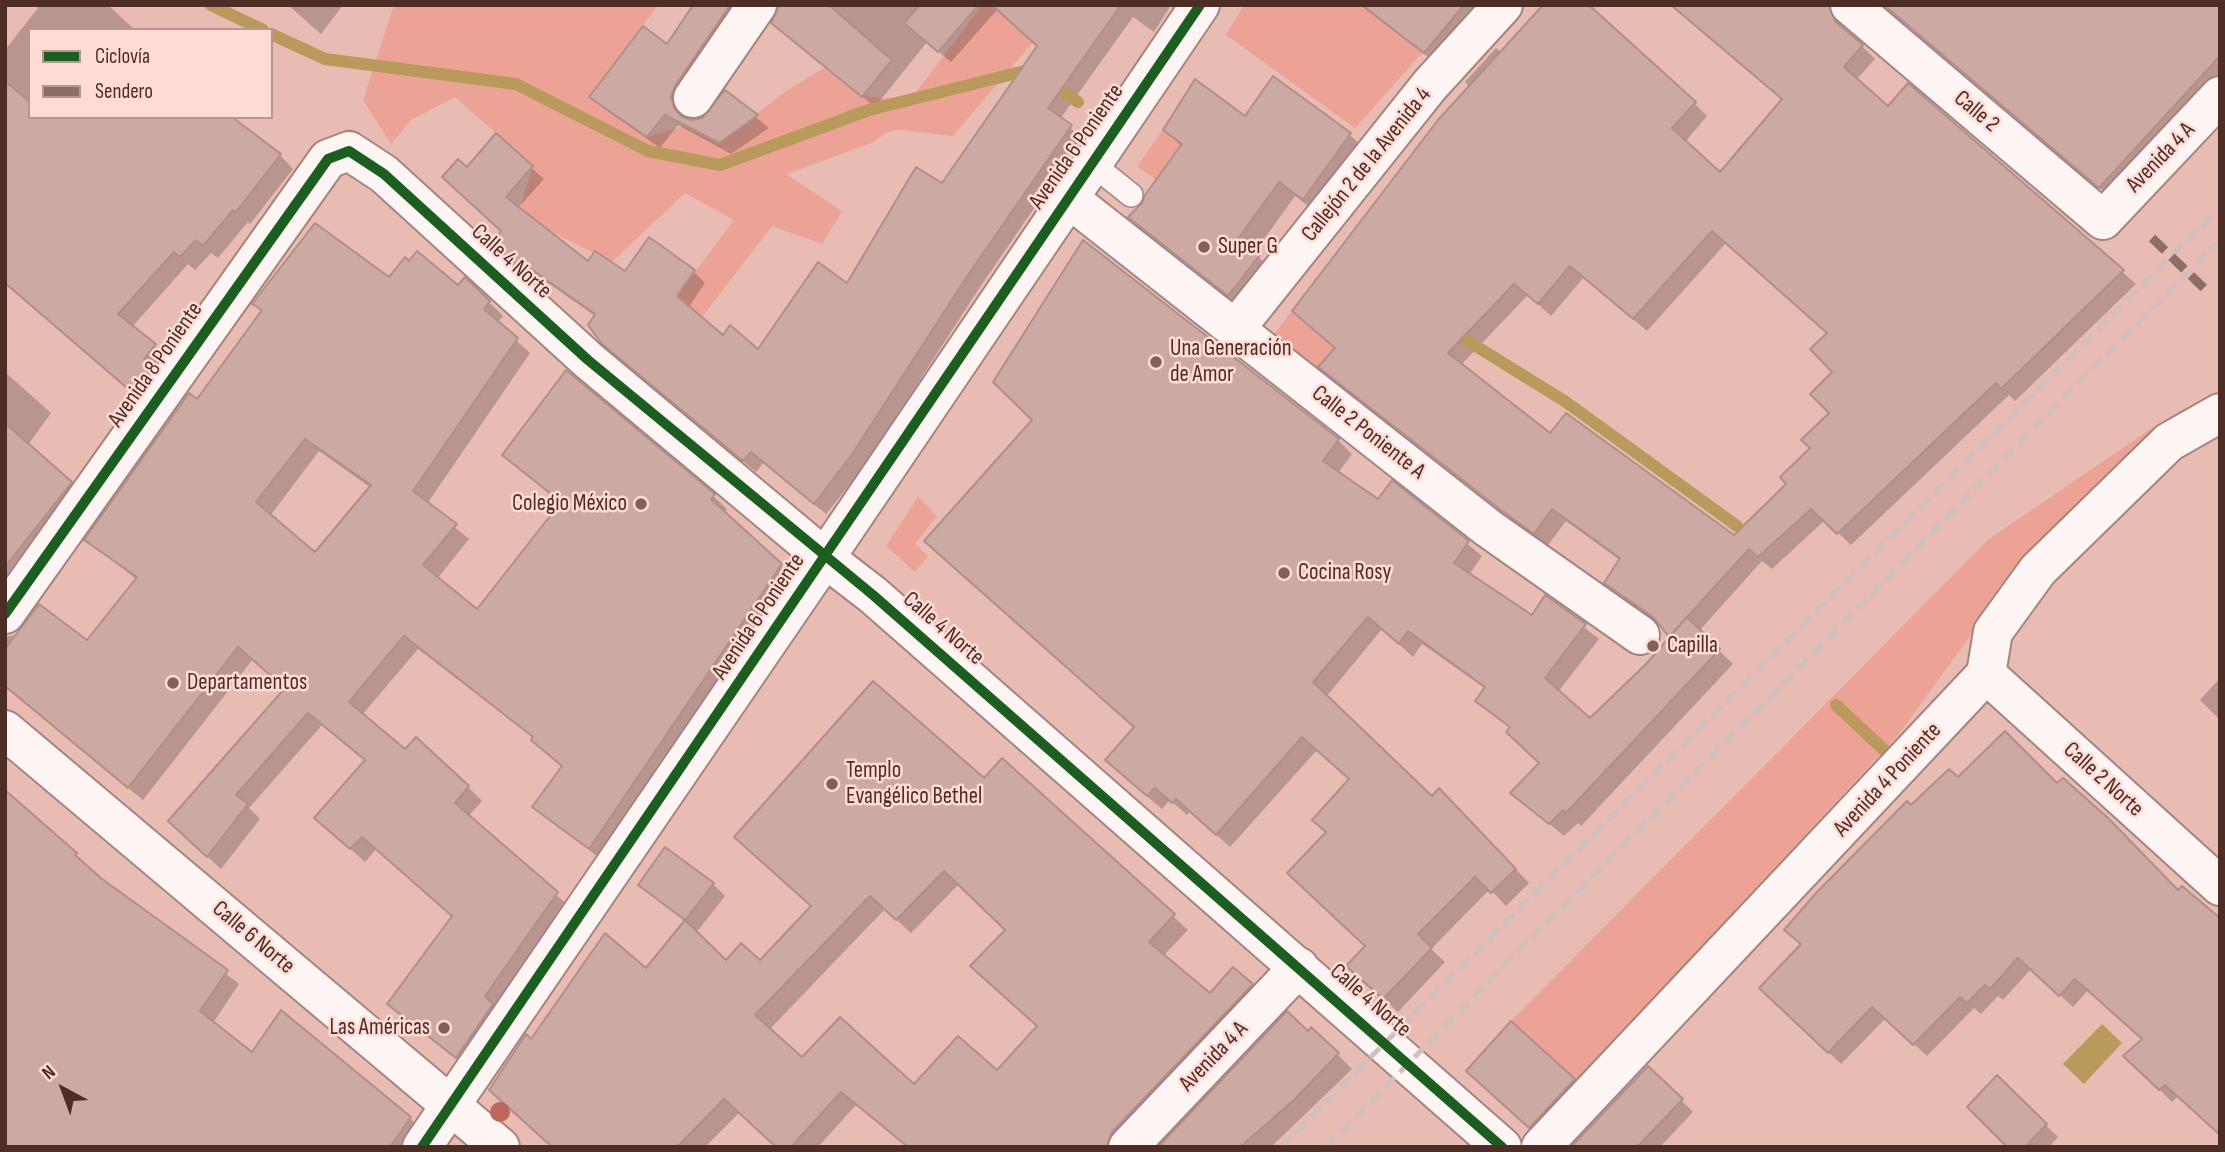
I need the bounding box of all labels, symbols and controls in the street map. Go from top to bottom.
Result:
legend [28,28,273,119]
text: Ciclovía [95,44,150,69]
text: Sendero [95,79,153,104]
street label: Avenida 6 Poniente [1024,79,1130,215]
street label: Callejón 2 de la Avenida 4 [1296,82,1438,248]
street label: Calle 2 [1948,85,2004,139]
street label: Avenida 4 A [2121,117,2201,199]
street label: Calle 4 Norte [465,219,557,305]
place label: Super G [1218,233,1278,261]
marker: Super G [1196,239,1212,255]
street label: Avenida 8 Poniente [103,297,209,433]
place label: Una Generación de Amor [1170,335,1292,389]
marker: Una Generación de Amor [1148,354,1164,370]
street label: Calle 2 Poniente A [1306,380,1430,486]
place label: Colegio México [512,490,627,518]
marker: Colegio México [633,496,649,512]
street label: Avenida 6 Poniente [707,549,811,685]
place label: Cocina Rosy [1298,559,1391,587]
marker: Cocina Rosy [1276,565,1292,581]
street label: Calle 4 Norte [897,586,989,672]
place label: Capilla [1667,632,1718,660]
marker: Capilla [1645,638,1661,654]
place label: Departamentos [187,669,307,697]
marker: Departamentos [165,675,181,691]
street label: Avenida 4 Poniente [1828,717,1948,843]
street label: Calle 2 Norte [2057,737,2149,823]
place label: Templo Evangélico Bethel [846,757,982,811]
marker: Templo Evangélico Bethel [824,776,840,792]
street label: Calle 6 Norte [206,896,300,980]
street label: Calle 4 Norte [1324,958,1416,1044]
place label: Las Américas [330,1014,430,1042]
street label: Avenida 4 A [1174,1016,1254,1098]
marker: Las Américas [436,1020,452,1036]
north arrow [28,1054,98,1124]
text: N [38,1061,60,1085]

